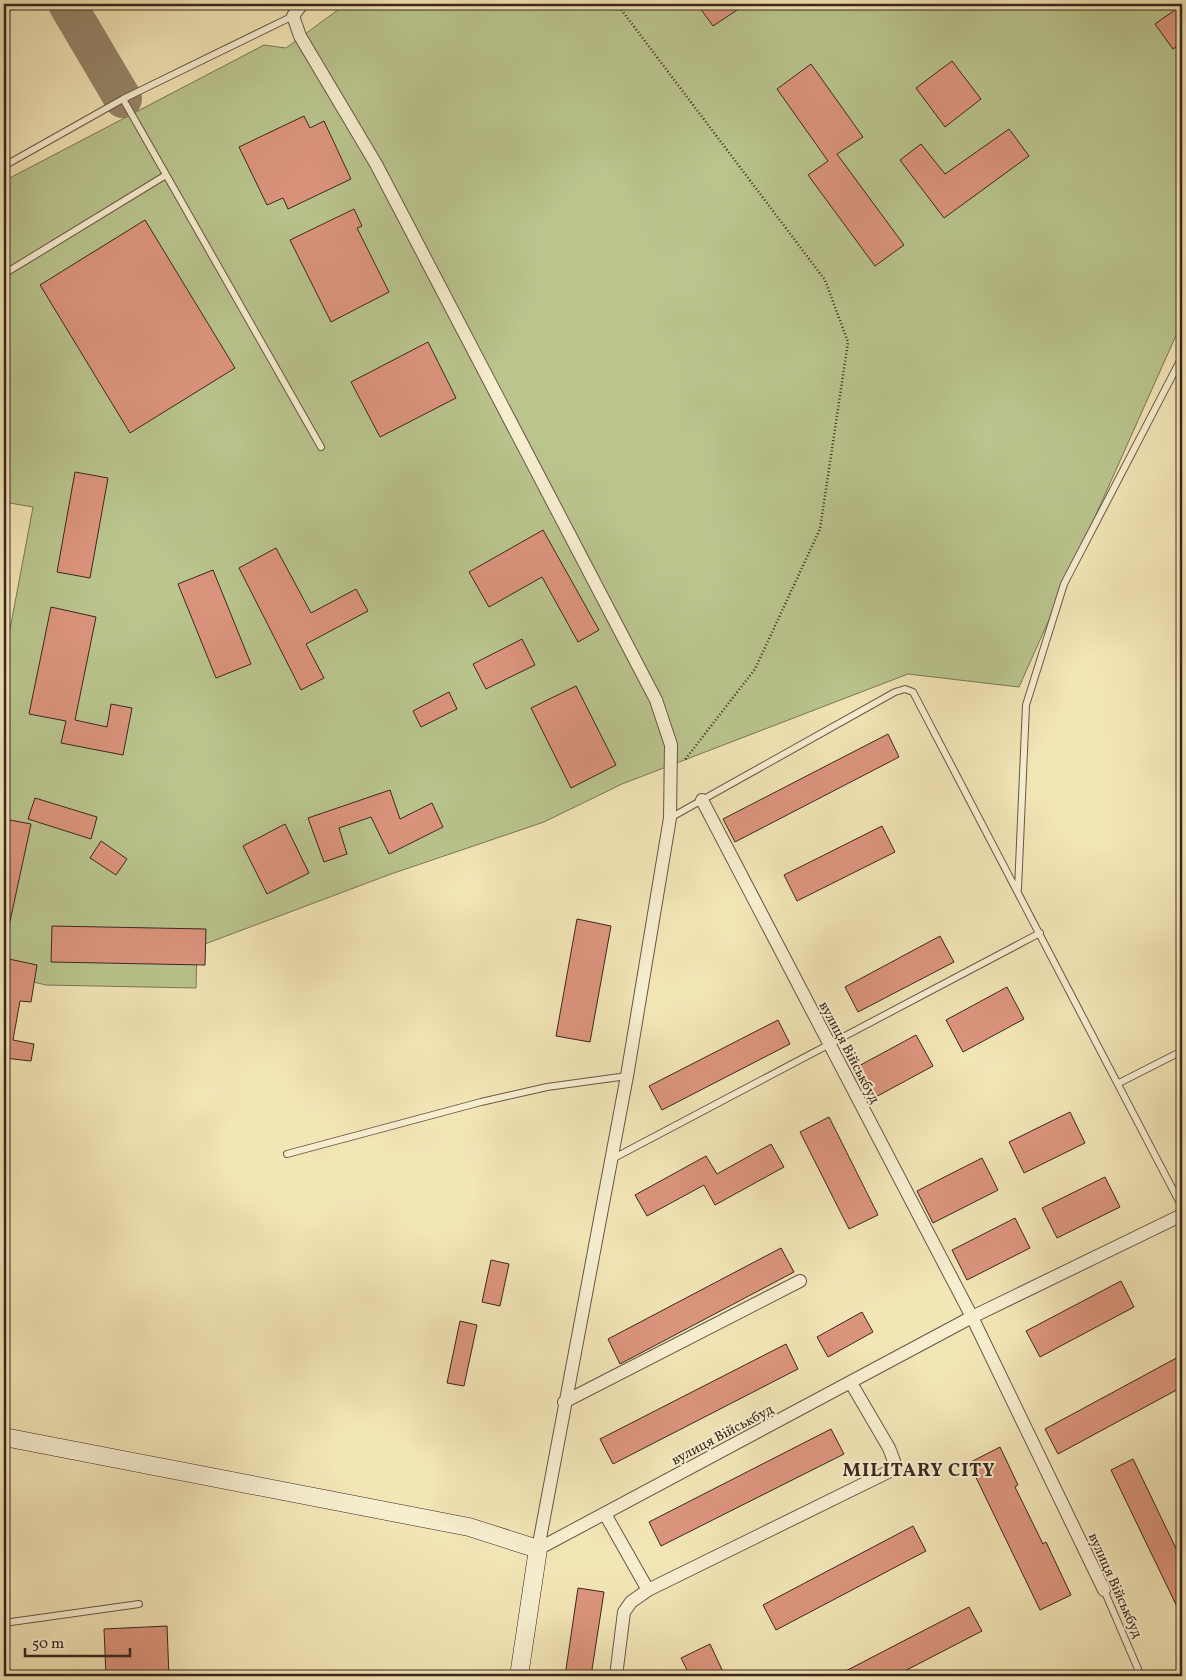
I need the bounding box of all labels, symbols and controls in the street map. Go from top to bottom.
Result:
street label: вулиця Військбуд [814,998,884,1107]
street label: вулиця Військбуд [668,1400,777,1470]
district label: MILITARY CITY [843,1458,995,1484]
street label: вулиця Військбуд [1083,1530,1146,1641]
scale bar [25,1625,130,1657]
text: 50 m [32,1634,64,1655]

